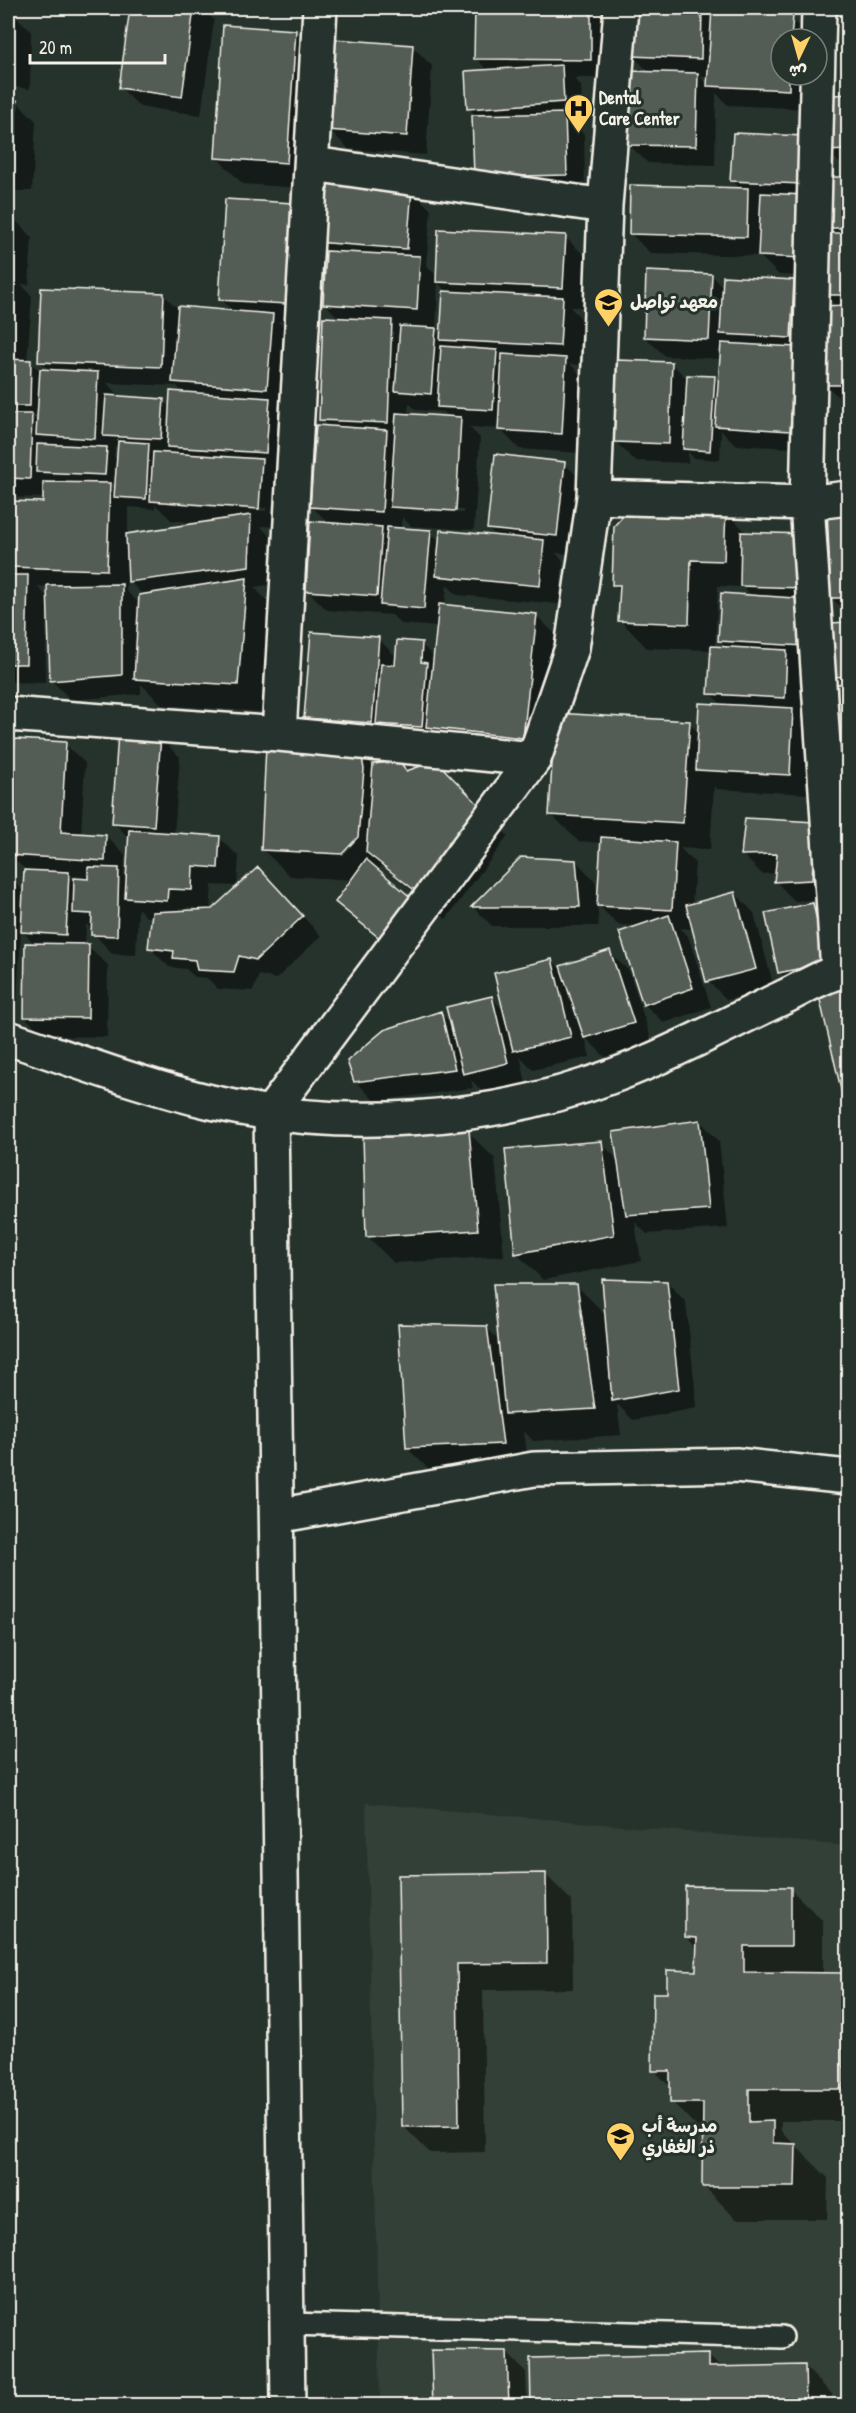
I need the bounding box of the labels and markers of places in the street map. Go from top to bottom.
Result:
place label: Dental Care Center [599,85,680,131]
hospital icon: Dental Care Center [562,92,594,134]
school or university icon: معهد تواصل [593,286,625,328]
place label: معهد تواصل [630,289,718,314]
place label: مدرسة أب ذر الغفاري [642,2113,718,2161]
school or university icon: مدرسة أب ذر الغفاري [605,2120,637,2162]

